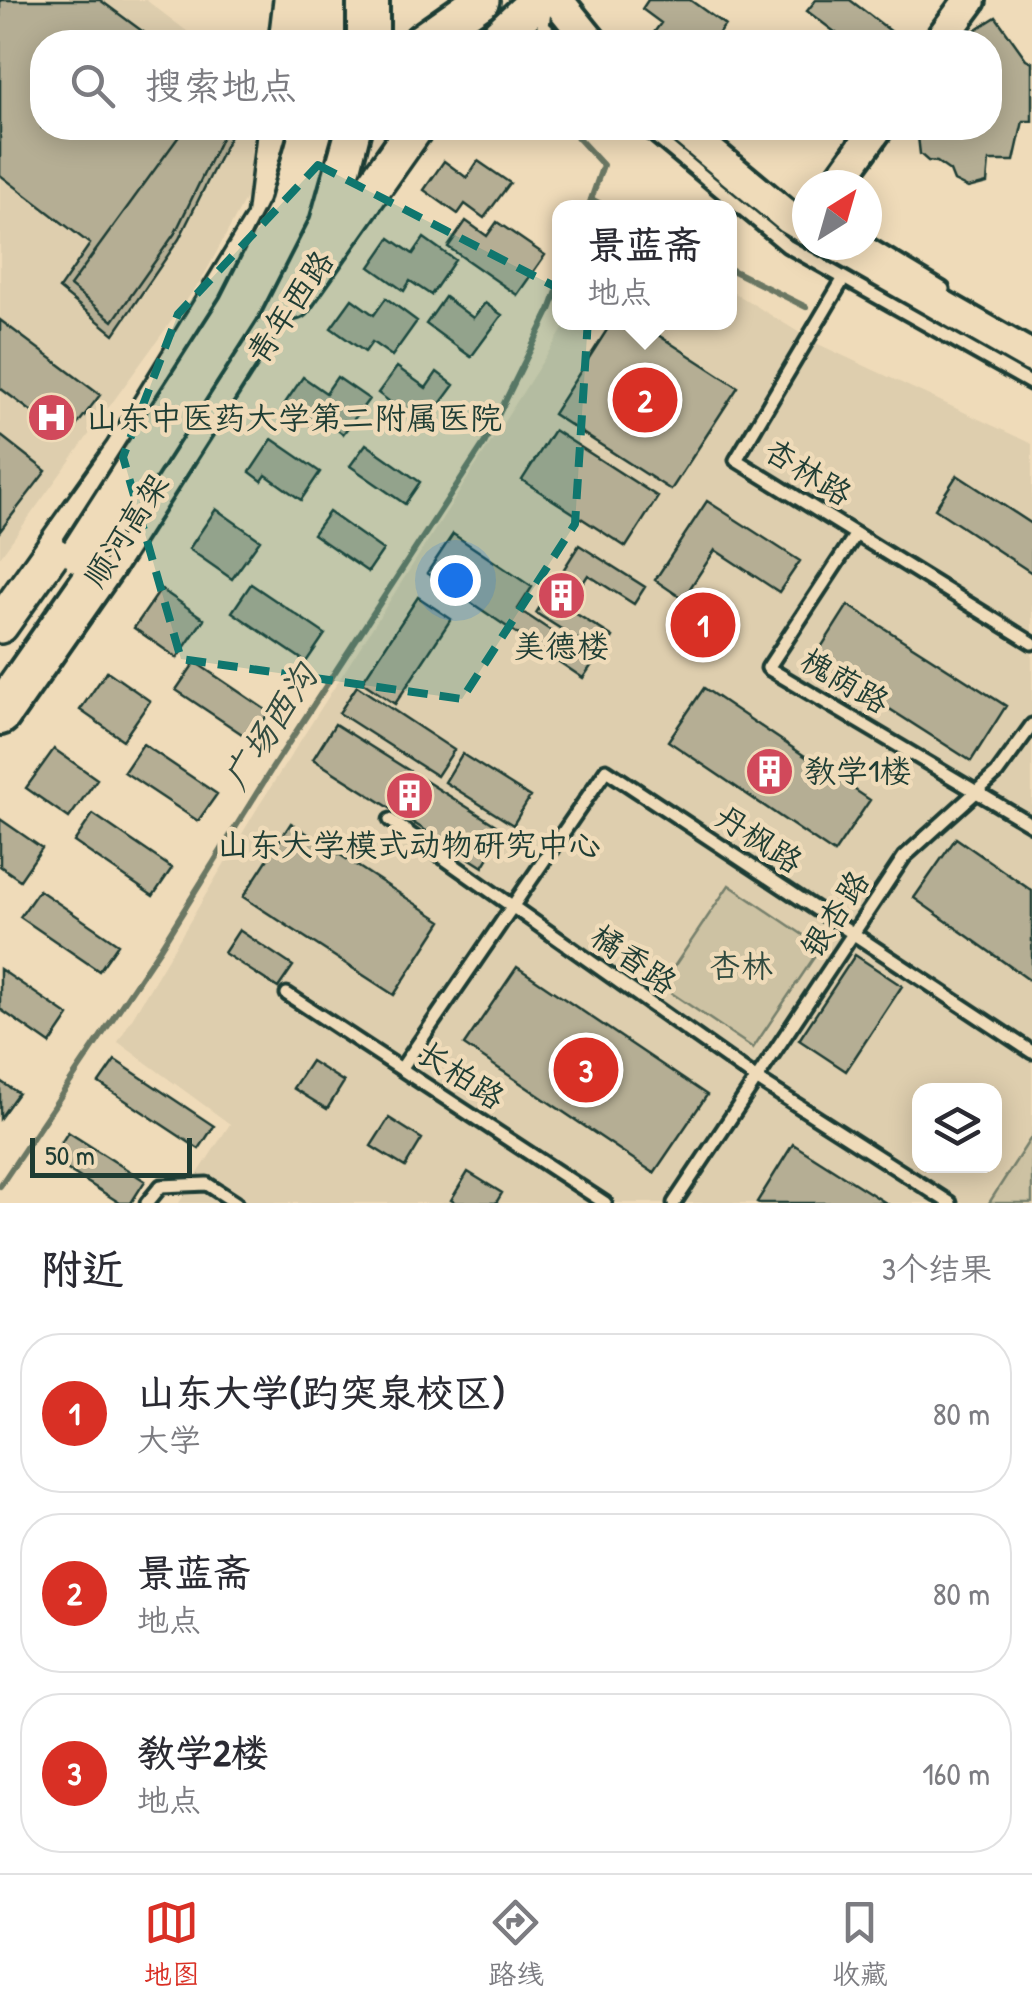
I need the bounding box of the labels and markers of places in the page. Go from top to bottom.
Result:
pin: 2 [612,362,678,438]
hospital icon: 山东中医药大学第二附属医院 [25,392,77,444]
place label: 山东中医药大学第二附属医院 [86,396,502,439]
building icon: 美德楼 [535,570,587,622]
pin: 1 [670,588,736,662]
place label: 美德楼 [513,624,609,667]
building icon: 教学1楼 [743,745,795,797]
place label: 教学1楼 [804,749,912,792]
building icon: 山东大学模式动物研究中心 [383,769,435,821]
place label: 山东大学模式动物研究中心 [217,823,601,866]
pin: 3 [554,1032,618,1108]

